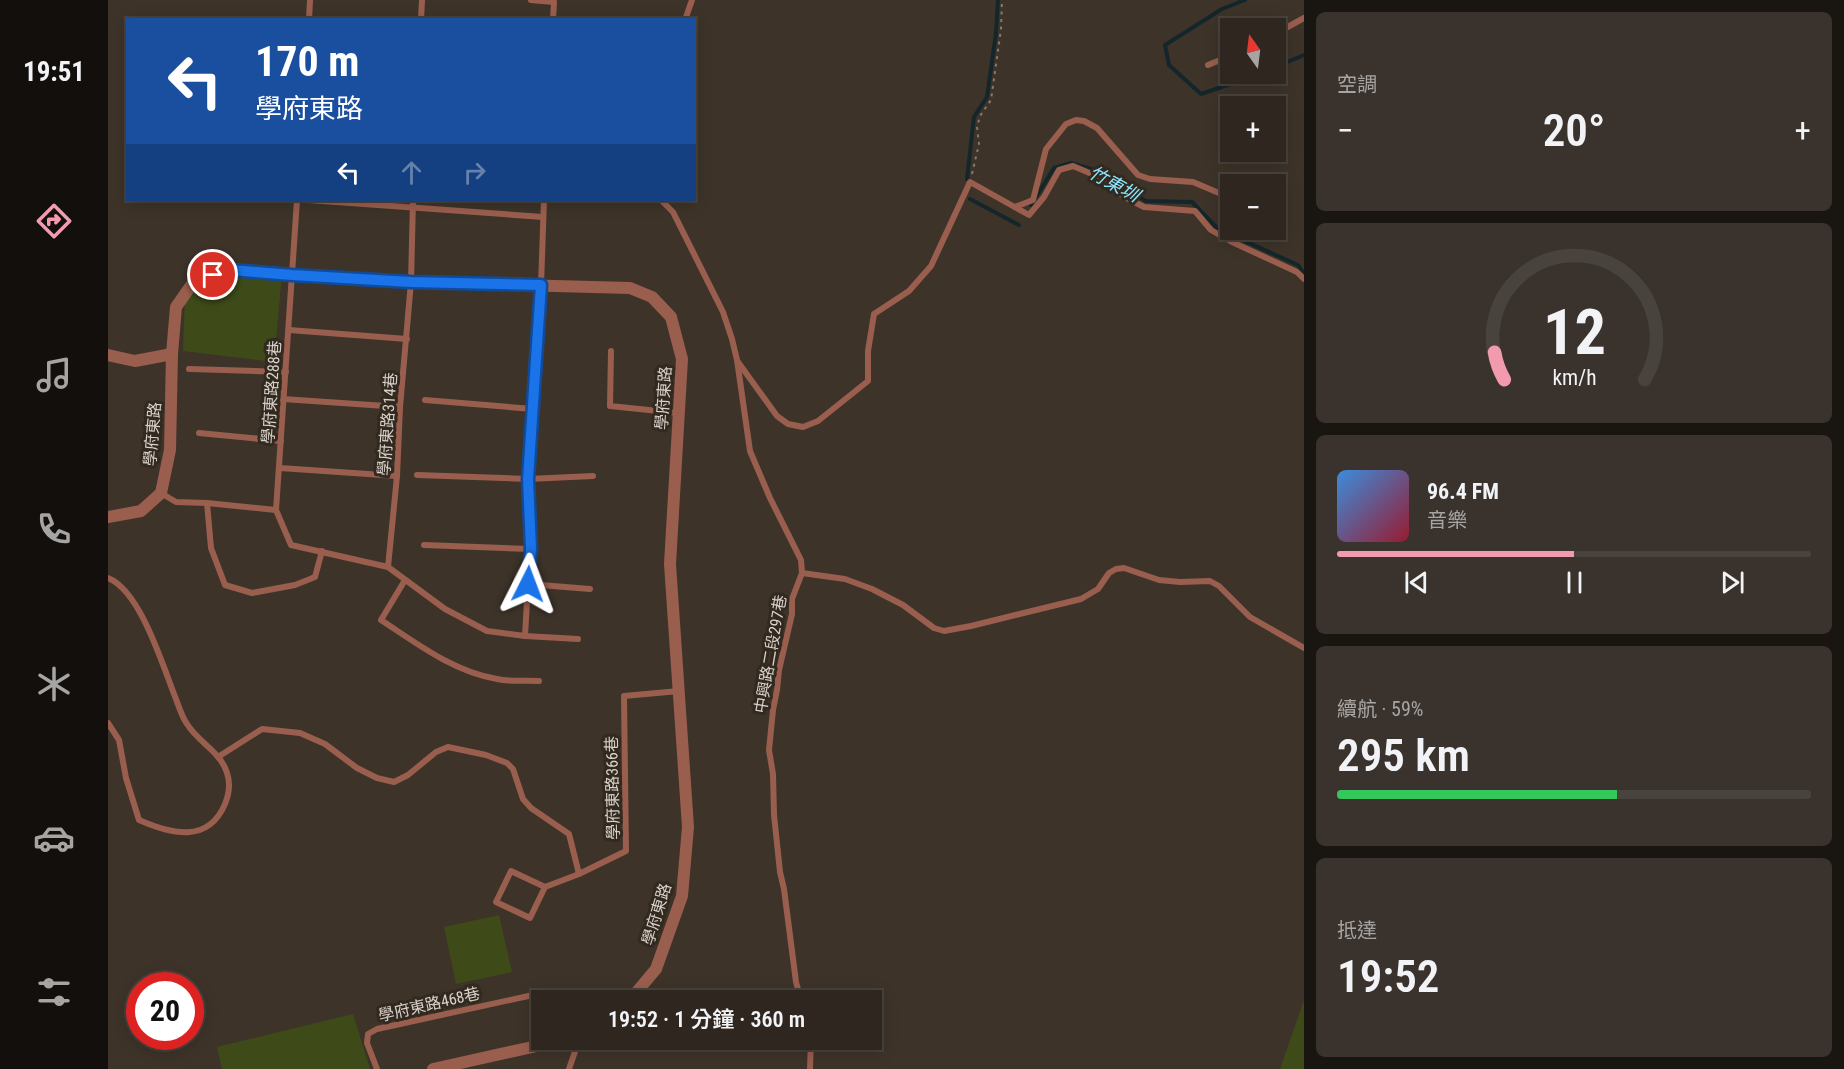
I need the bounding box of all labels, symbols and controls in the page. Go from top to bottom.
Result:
north arrow [1220,18,1286,84]
map controls [1220,18,1286,240]
text: 170 m [255,37,360,86]
icon: left [156,42,234,120]
text: 19:51 [23,56,85,88]
text: 空調 [1337,72,1377,96]
text: 學府東路 [255,93,363,125]
button: + [1220,96,1286,162]
text: 20° [1543,104,1605,157]
text: − [1337,111,1354,150]
text: + [1795,111,1811,150]
icon: left [332,156,365,189]
icon: ahead [395,156,428,189]
icon: right [458,156,491,189]
water label: 竹東圳 [1086,161,1146,207]
button: − [1220,174,1286,240]
icon: directions [33,200,75,242]
pin [187,249,238,300]
icon: arrive [196,258,229,291]
text: 12 [1542,296,1606,369]
street label: 學府東路288巷 [258,340,285,444]
icon: music [33,354,75,396]
street label: 學府東路 [652,365,675,431]
text: km/h [1552,366,1596,391]
street label: 學府東路314巷 [374,372,401,476]
street label: 學府東路 [140,401,165,467]
text: 96.4 FM [1427,479,1499,504]
icon: phone [33,508,75,550]
text: 音樂 [1427,508,1467,532]
position arrow [496,552,560,616]
icon: previous [1400,566,1433,599]
icon: pause [1558,566,1591,599]
icon: next [1716,566,1749,599]
street label: 中興路二段297巷 [751,593,790,715]
icon: climate [33,663,75,705]
text: 續航 · 59% [1337,697,1423,721]
text: 295 km [1337,729,1470,782]
street label: 學府東路366巷 [602,736,623,840]
icon: car [33,817,75,859]
street label: 學府東路 [638,881,675,948]
text: 抵達 [1337,918,1377,942]
text: 19:52 [1337,950,1439,1003]
icon: filters [33,971,75,1013]
speed limit sign: 20 [126,972,204,1050]
street label: 學府東路468巷 [376,984,482,1025]
text: 19:52 · 1 分鐘 · 360 m [608,1007,805,1032]

